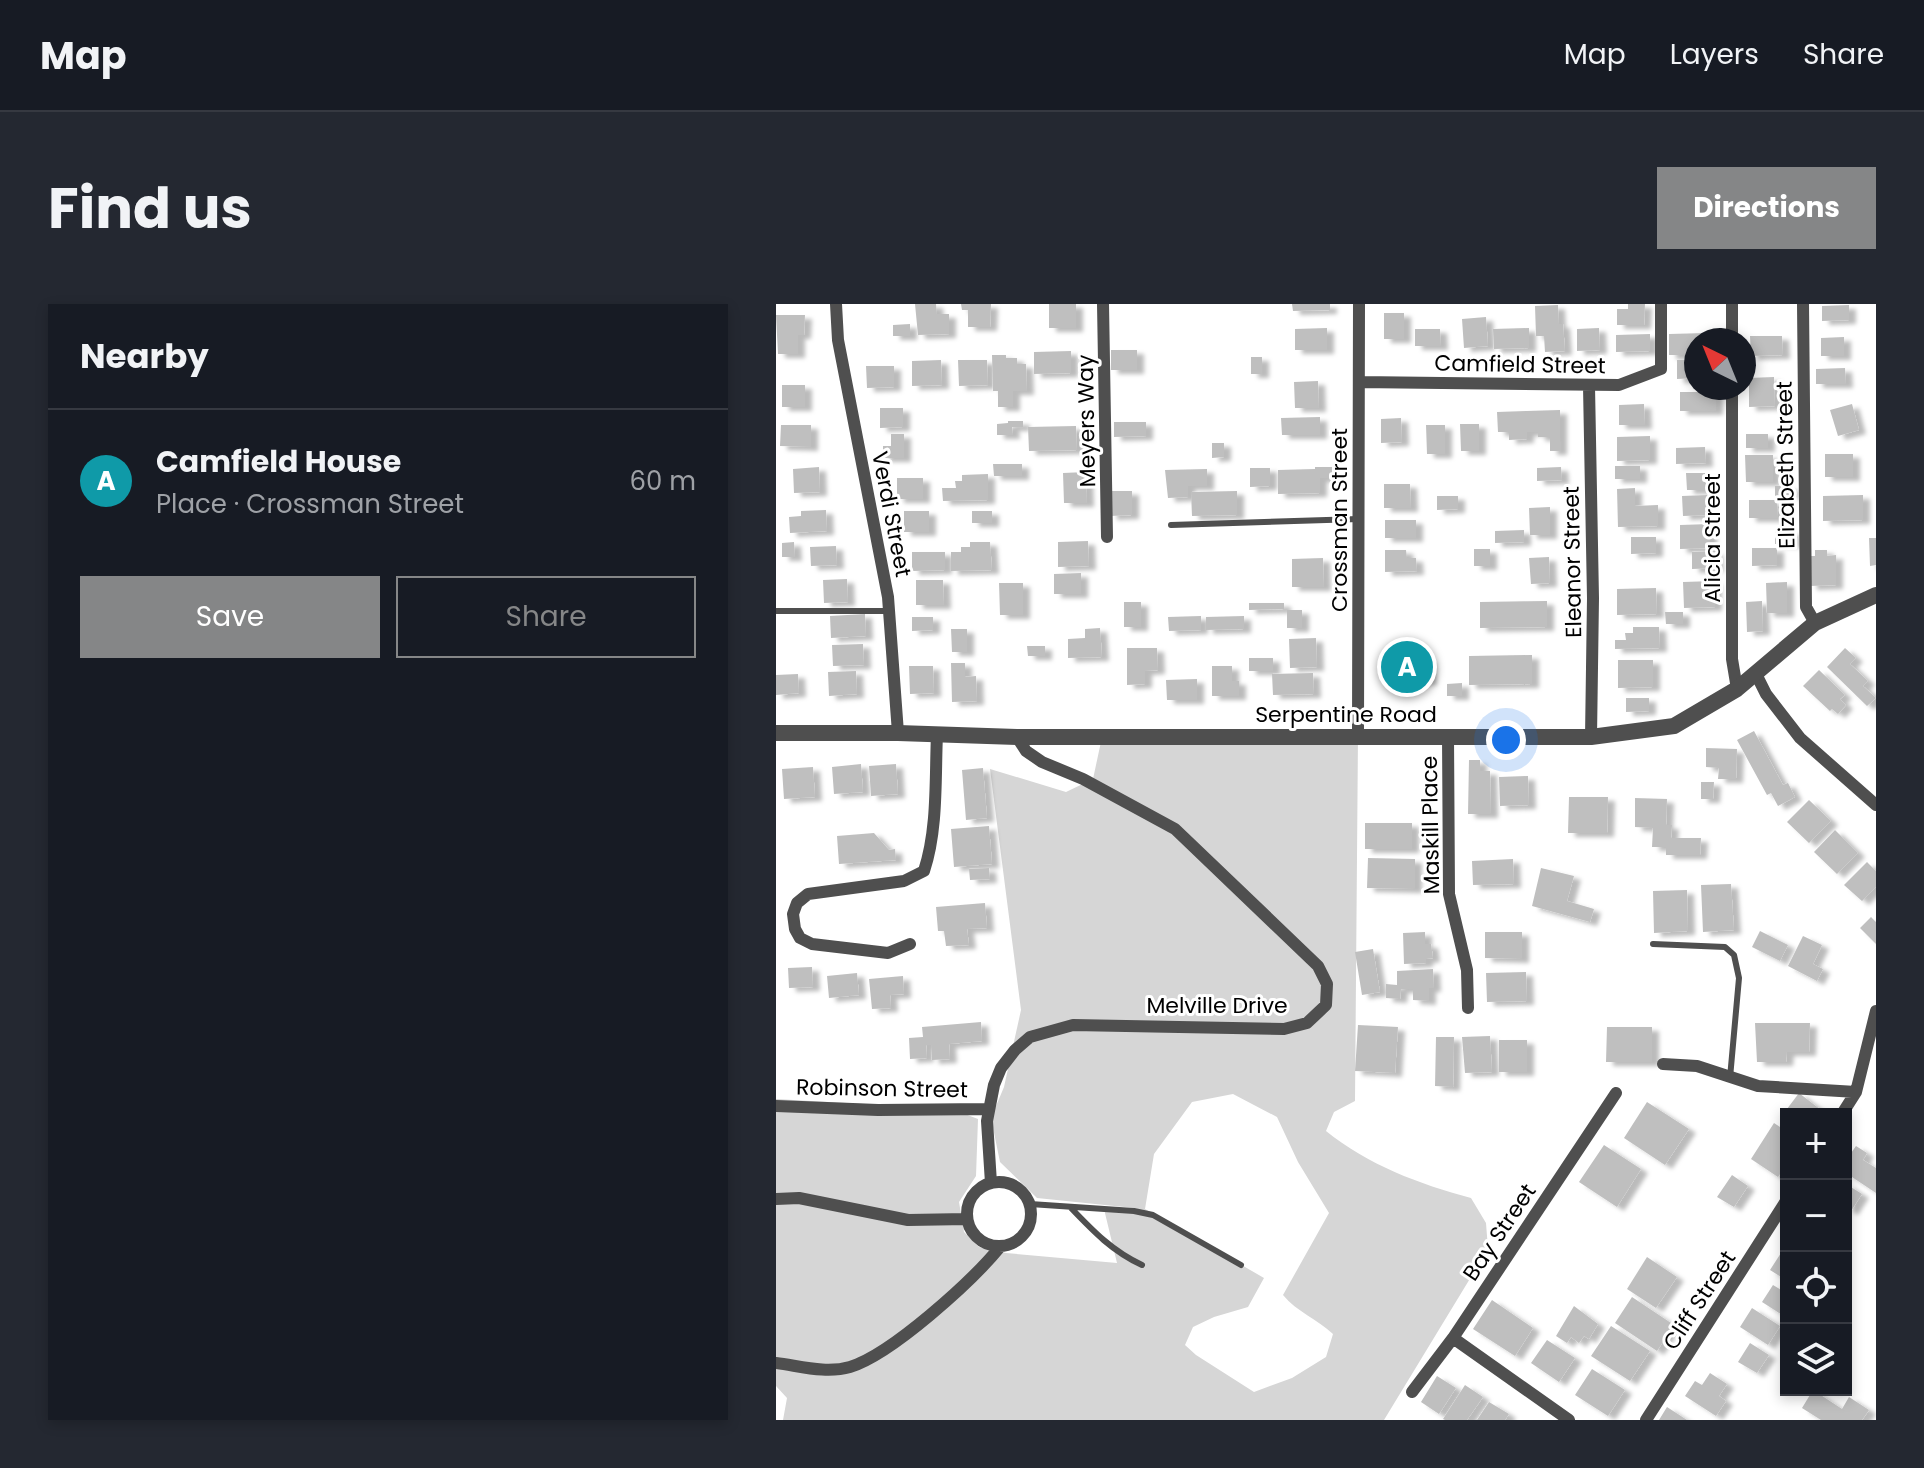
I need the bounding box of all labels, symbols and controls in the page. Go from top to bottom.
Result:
text: Map [40,29,127,82]
text: Map [1564,35,1626,74]
text: Layers [1670,35,1759,74]
text: Share [1803,35,1884,74]
button: Directions [1657,167,1876,249]
text: Find us [48,169,252,248]
north arrow [1684,328,1756,400]
text: Nearby [80,332,209,380]
street label: Camfield Street [1434,348,1606,381]
street label: Meyers Way [1070,354,1103,488]
street label: Elizabeth Street [1769,381,1802,549]
street label: Crossman Street [1324,428,1355,612]
text: Camfield House [156,440,401,483]
street label: Verdi Street [864,449,919,580]
text: A [96,463,116,499]
text: 60 m [629,463,696,499]
street label: Alicia Street [1697,473,1728,603]
text: Place · Crossman Street [156,486,464,522]
street label: Eleanor Street [1556,486,1589,638]
button: Save [80,576,380,658]
button: Share [396,576,696,658]
pin: A [1381,637,1433,697]
street label: Serpentine Road [1255,699,1437,730]
your location [1486,720,1526,760]
street label: Maskill Place [1414,755,1447,895]
street label: Melville Drive [1146,990,1288,1021]
street label: Robinson Street [796,1072,968,1105]
map controls [1780,1108,1852,1396]
button: + [1780,1108,1852,1180]
street label: Bay Street [1456,1178,1543,1287]
button: − [1780,1180,1852,1252]
street label: Cliff Street [1656,1245,1743,1356]
button: locate [1780,1252,1852,1324]
button: layers [1780,1324,1852,1396]

